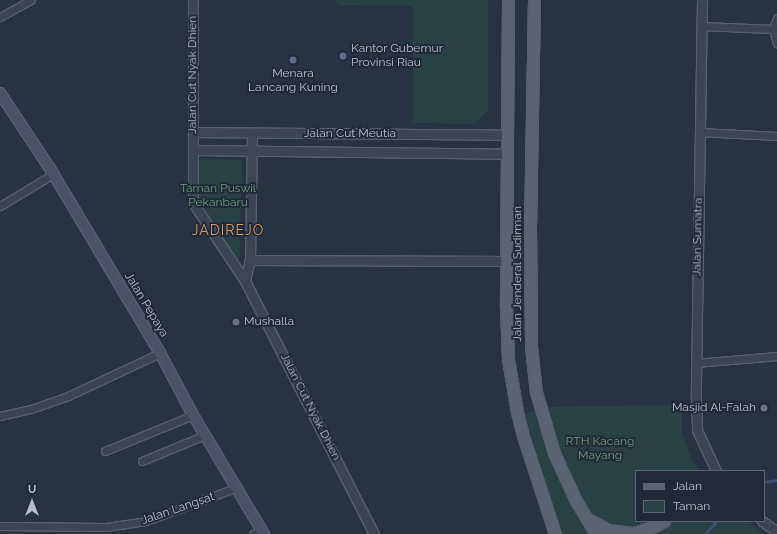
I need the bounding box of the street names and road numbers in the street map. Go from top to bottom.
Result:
street label: Jalan Cut Nyak Dhien [186,16,200,134]
street label: Jalan Cut Meutia [304,127,396,141]
street label: Jalan Sumatra [690,198,706,276]
street label: Jalan Jenderal Sudirman [511,206,525,342]
street label: Jalan Pepaya [121,270,171,340]
street label: Jalan Cut Nyak Dhien [277,351,343,463]
street label: Jalan Langsat [140,490,216,528]

